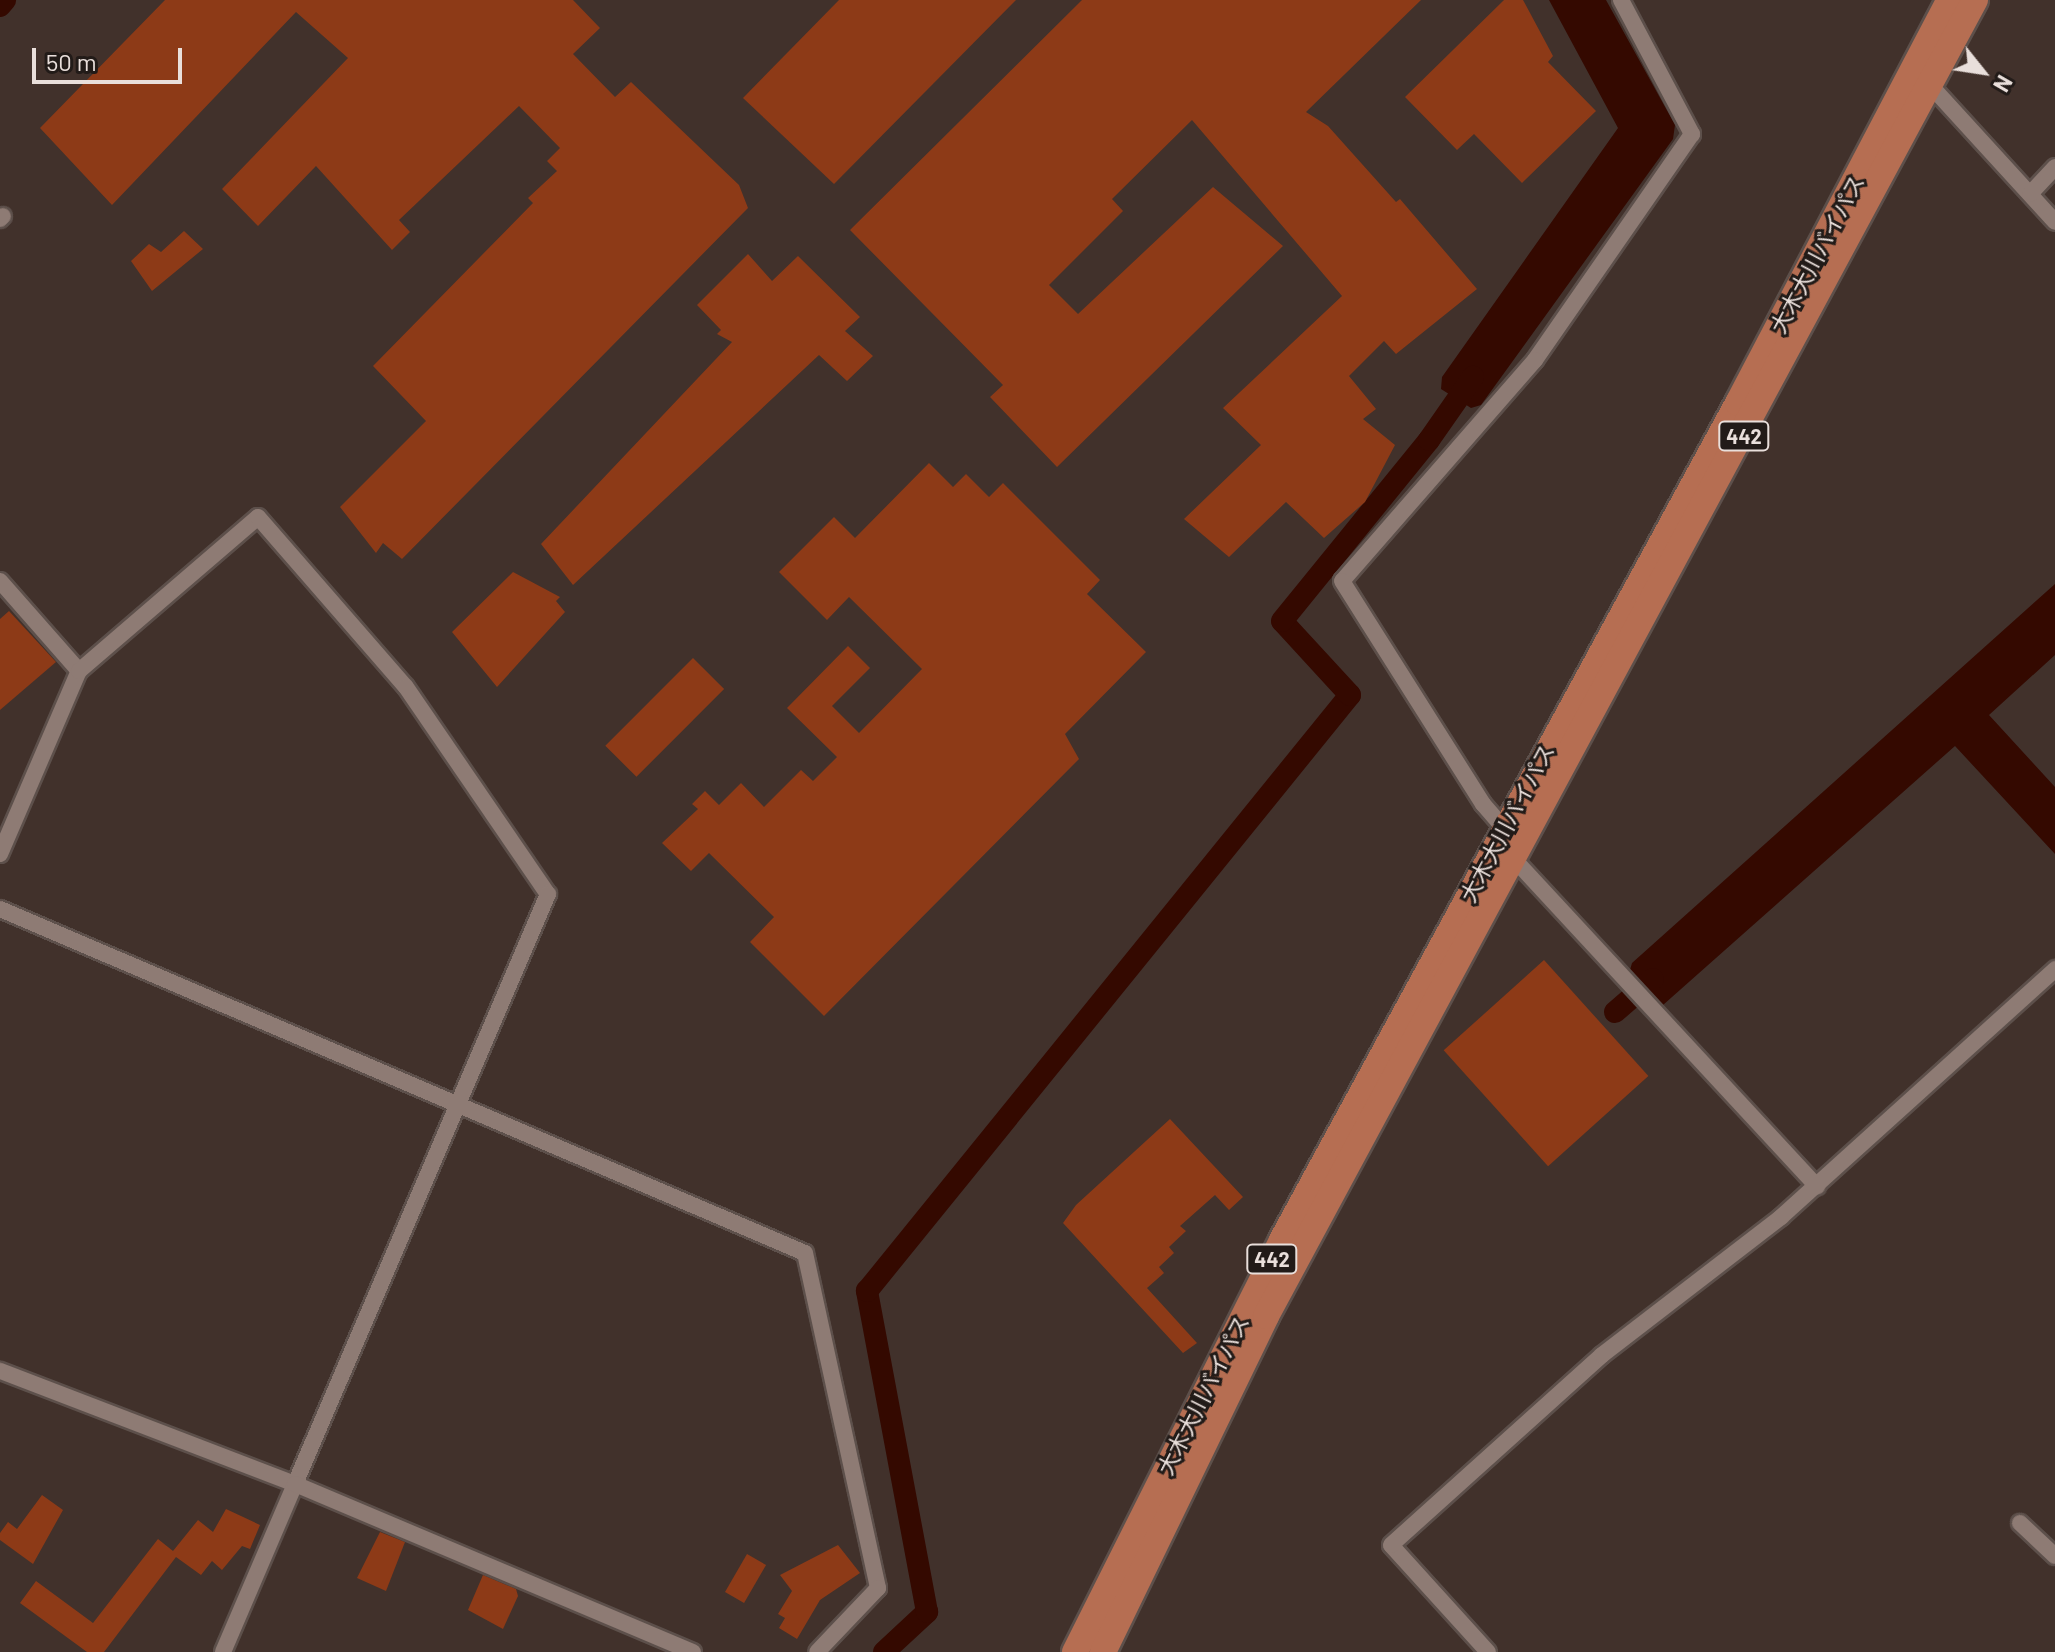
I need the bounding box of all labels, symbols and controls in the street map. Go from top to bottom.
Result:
scale bar [36,32,186,82]
north arrow [1943,32,2023,112]
text: 50 m [46,47,97,76]
text: N [1989,71,2019,97]
street label: 大木大川バイパス [1764,170,1870,338]
road number: 442 [1718,420,1770,452]
street label: 大木大川バイパス [1454,739,1560,907]
road number: 442 [1246,1243,1298,1275]
street label: 大木大川バイパス [1151,1311,1255,1479]

